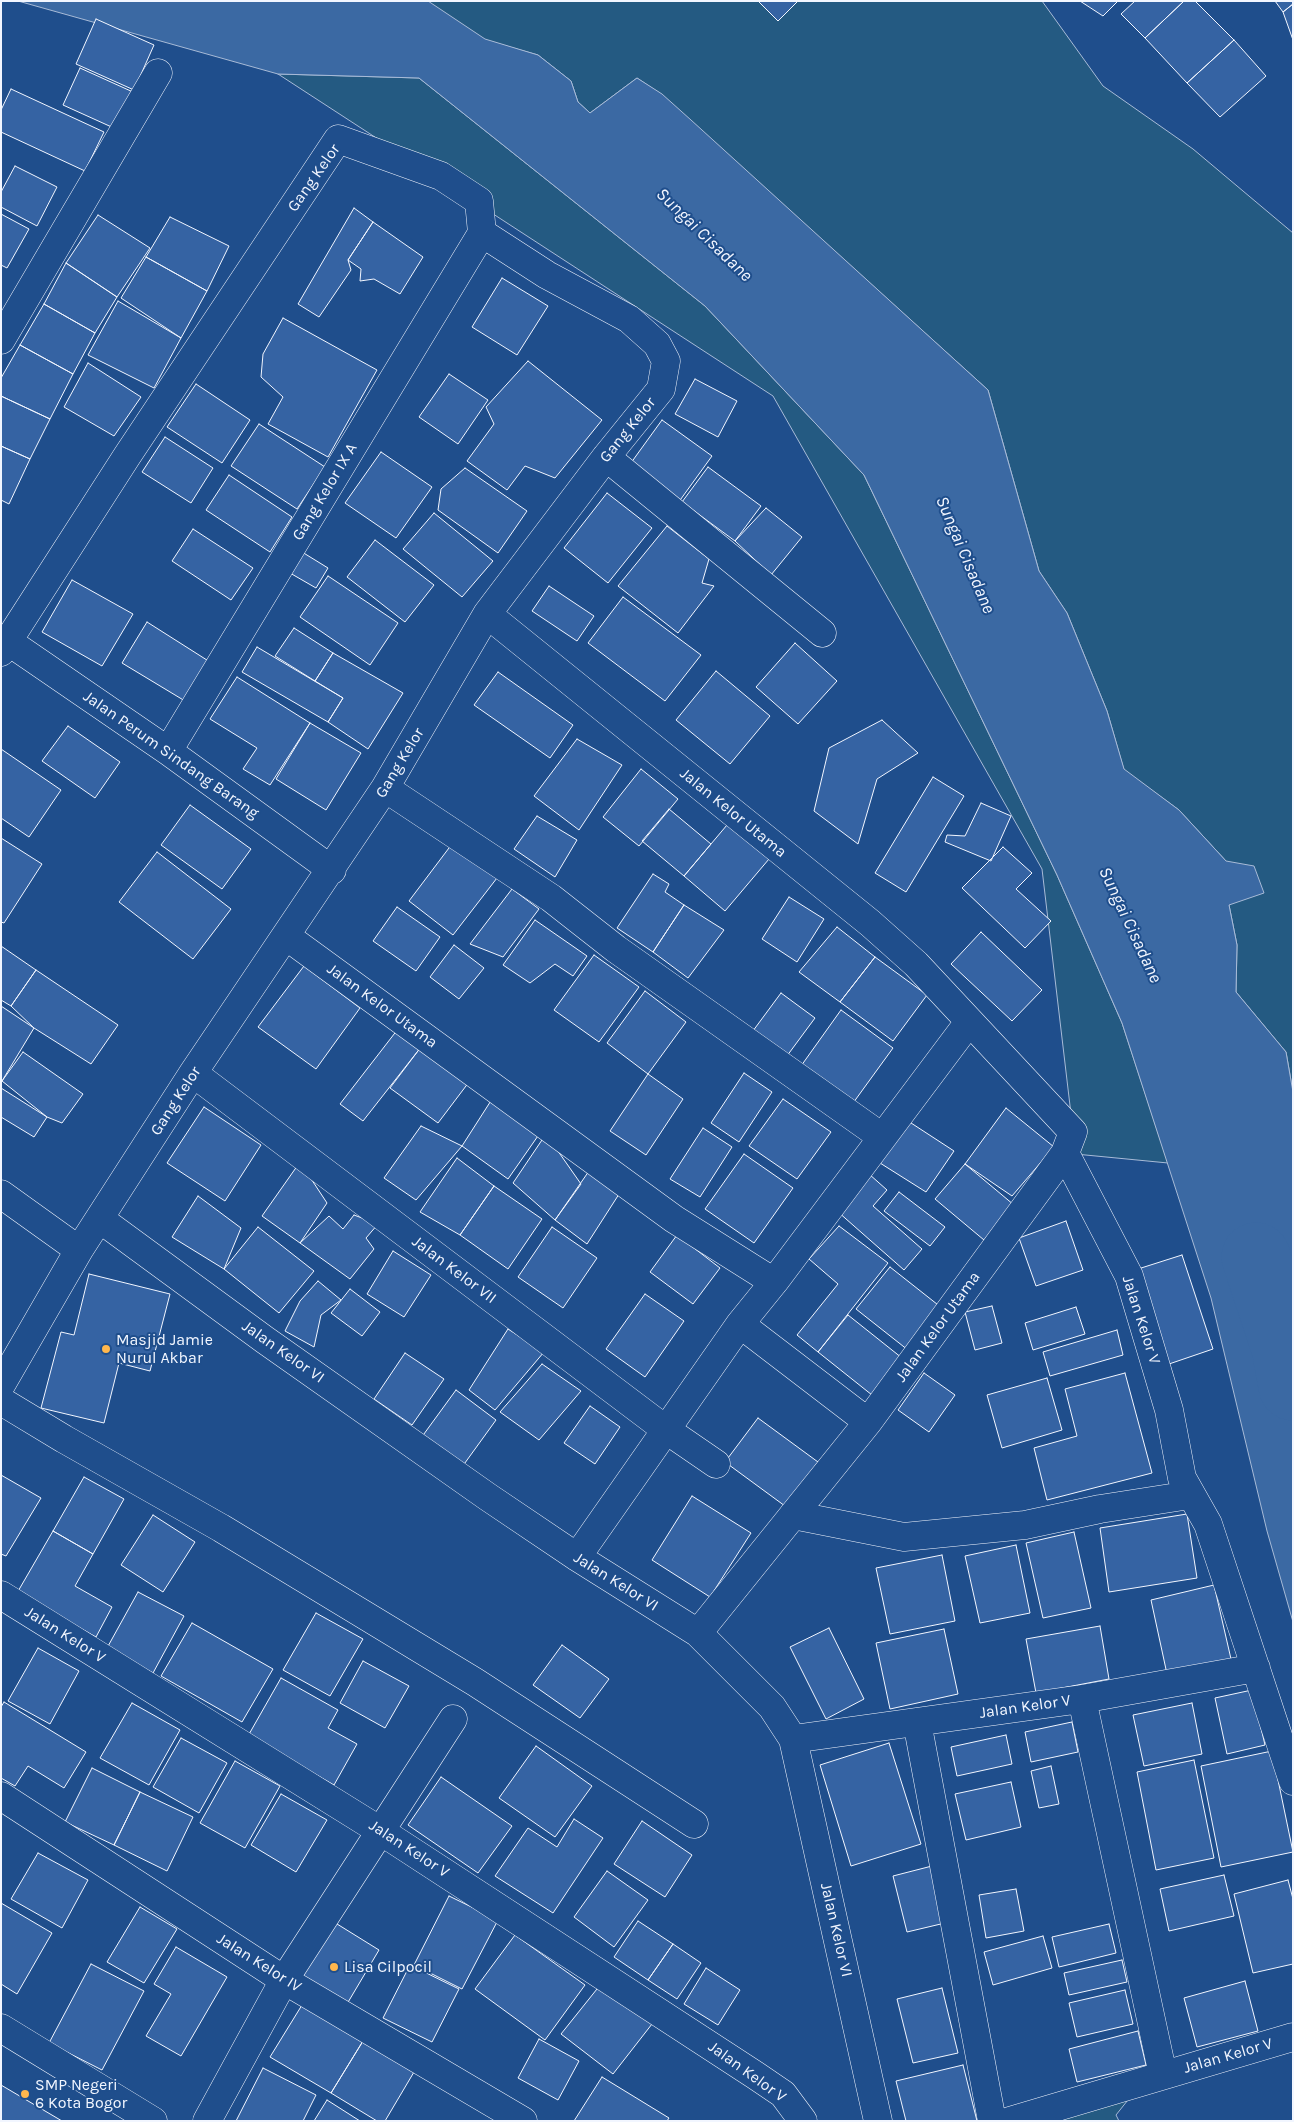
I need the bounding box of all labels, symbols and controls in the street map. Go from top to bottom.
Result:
street label: Gang Kelor [284,140,344,216]
water label: Sungai Cisadane [651,184,757,286]
street label: Gang Kelor [596,393,660,467]
street label: Gang Kelor IX A [288,440,362,544]
water label: Sungai Cisadane [931,493,999,617]
street label: Jalan Perum Sindang Barang [79,687,263,823]
street label: Gang Kelor [372,724,428,802]
street label: Jalan Kelor Utama [676,764,790,862]
water label: Sungai Cisadane [1094,864,1166,986]
street label: Jalan Kelor Utama [323,959,441,1053]
street label: Gang Kelor [147,1063,205,1139]
street label: Jalan Kelor VII [408,1232,500,1308]
street label: Jalan Kelor Utama [891,1268,985,1386]
street label: Jalan Kelor V [1118,1273,1164,1367]
street label: Jalan Kelor VI [238,1317,328,1387]
place label: Masjid Jamie Nurul Akbar [116,1330,213,1368]
marker: Masjid Jamie Nurul Akbar [100,1343,112,1355]
street label: Jalan Kelor VI [570,1548,662,1616]
street label: Jalan Kelor V [21,1603,109,1667]
street label: Jalan Kelor V [978,1691,1072,1723]
street label: Jalan Kelor V [365,1816,453,1882]
street label: Jalan Kelor VI [816,1881,856,1979]
street label: Jalan Kelor IV [213,1929,305,1997]
place label: Lisa Cilpocil [344,1957,432,1977]
marker: Lisa Cilpocil [328,1961,340,1973]
street label: Jalan Kelor V [1181,2034,1275,2078]
street label: Jalan Kelor V [704,2037,790,2107]
place label: SMP Negeri 6 Kota Bogor [35,2075,127,2113]
marker: SMP Negeri 6 Kota Bogor [19,2088,31,2100]

